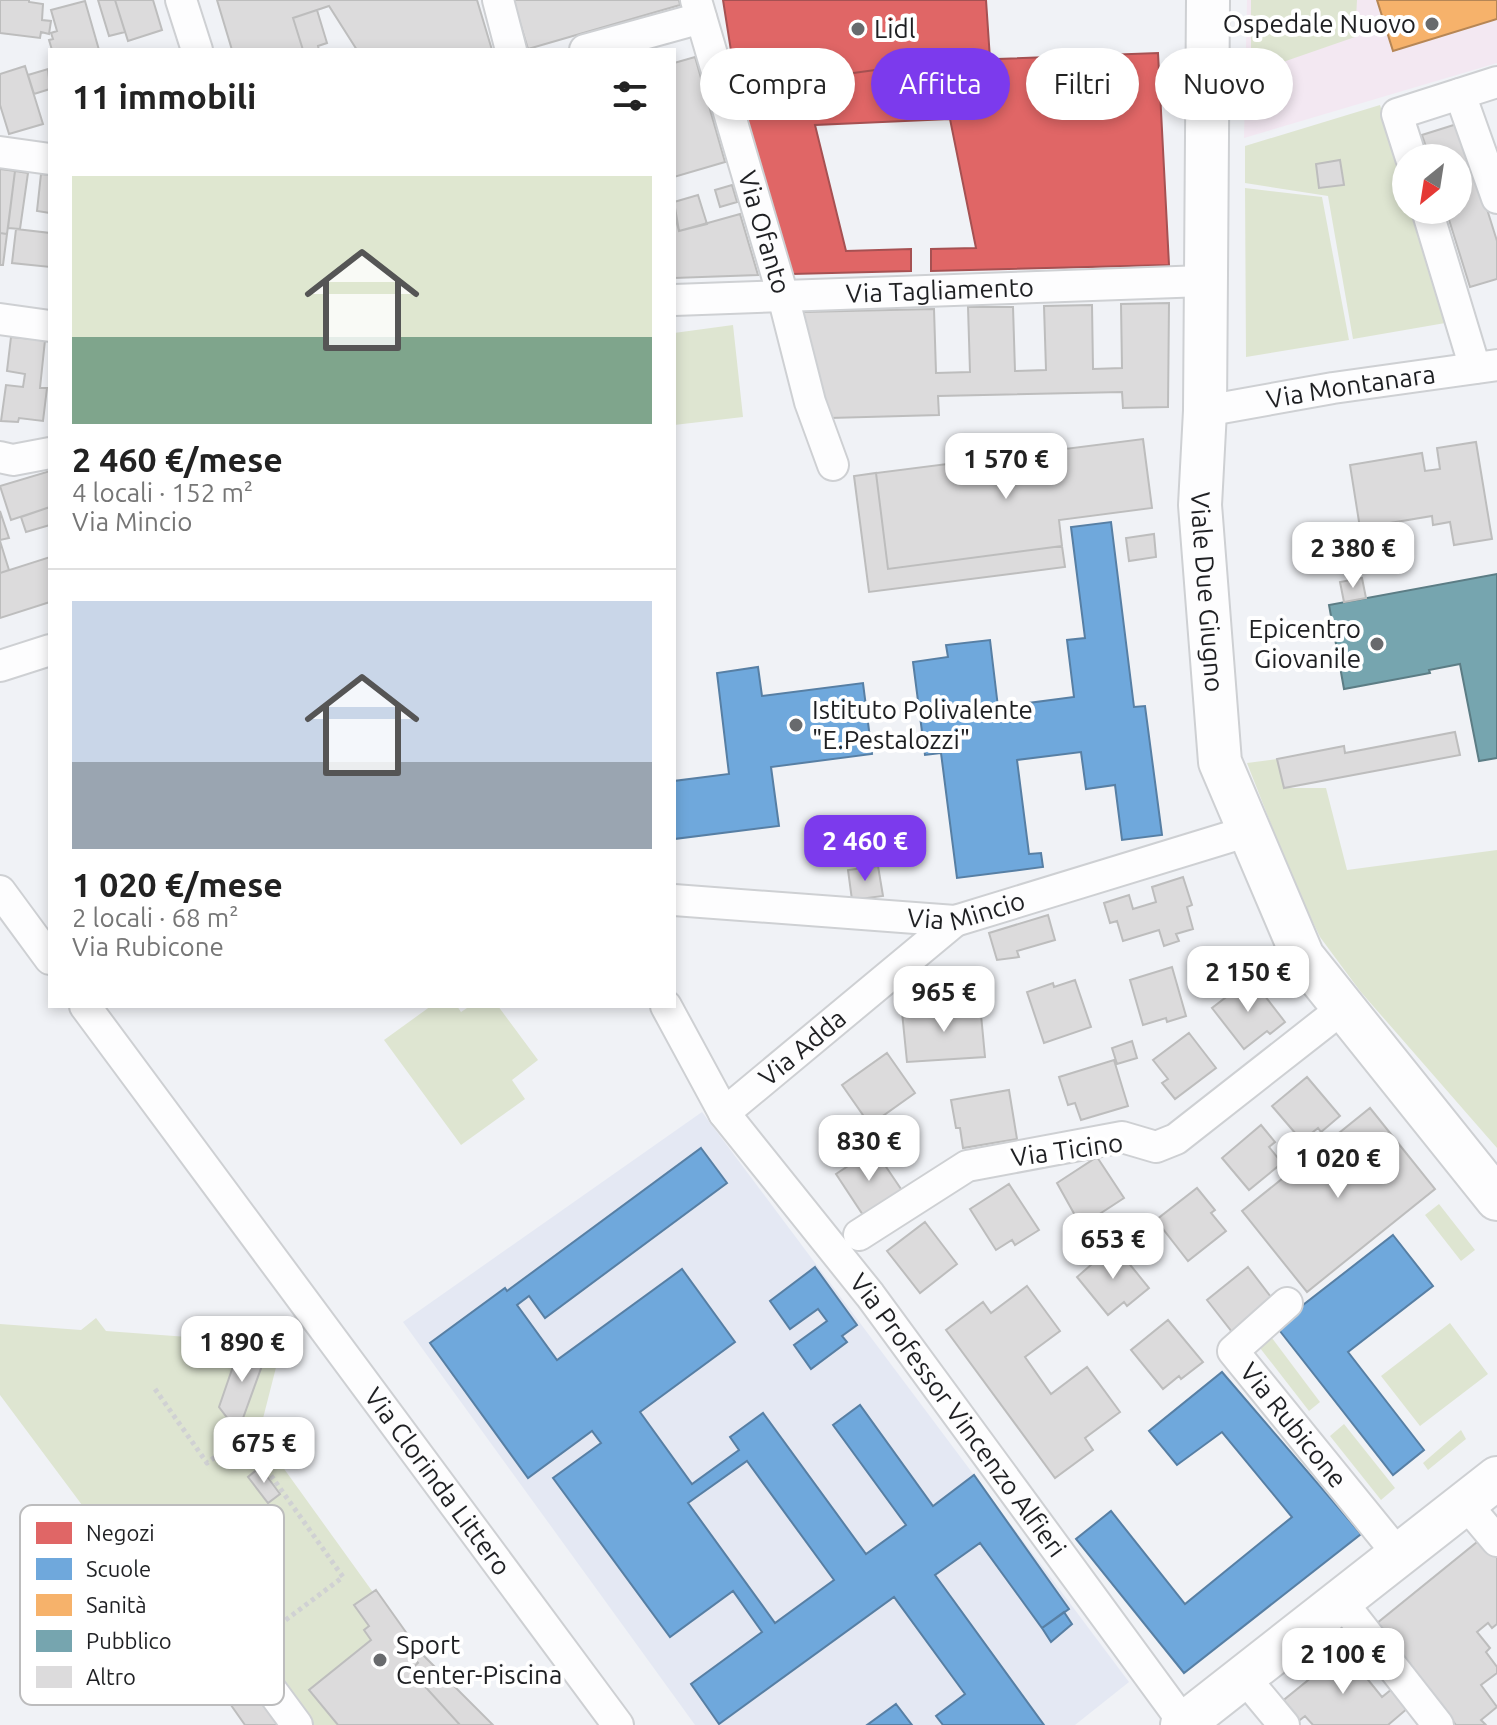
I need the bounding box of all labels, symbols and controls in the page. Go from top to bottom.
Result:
place label: Ospedale Nuovo [1223,9,1416,38]
place label: Lidl [874,14,916,43]
marker: Ospedale Nuovo [1423,15,1441,33]
marker: Lidl [849,20,867,38]
chip: Compra [700,48,855,120]
chip: Affitta [871,48,1010,120]
chip: Filtri [1026,48,1139,120]
chip: Nuovo [1155,48,1293,120]
icon: filters [608,74,652,118]
text: 11 immobili [72,77,257,115]
north arrow [1392,144,1472,224]
map controls [1392,144,1472,224]
street label: Via Ofanto [733,167,796,297]
icon: home [290,228,434,372]
street label: Via Tagliamento [845,272,1034,308]
street label: Via Montanara [1264,359,1437,414]
pin: 1 570 € [932,433,1080,501]
text: 2 460 €/mese [72,440,283,478]
text: 1 570 € [963,444,1049,473]
text: 4 locali · 152 m² [72,478,253,507]
street label: Viale Due Giugno [1186,491,1229,693]
text: Via Mincio [72,507,192,536]
pin: 2 380 € [1279,522,1427,590]
text: 2 380 € [1310,533,1396,562]
place label: Epicentro Giovanile [1248,614,1361,673]
marker: Epicentro Giovanile [1368,635,1386,653]
icon: home [290,653,434,797]
place label: Istituto Polivalente "E.Pestalozzi" [812,695,1033,754]
marker: Istituto Polivalente "E.Pestalozzi" [787,716,805,734]
pin: 2 460 € [791,815,939,883]
text: 2 460 € [822,826,908,855]
text: 1 020 €/mese [72,865,283,903]
street label: Via Mincio [906,885,1028,936]
text: 2 locali · 68 m² [72,903,239,932]
text: Via Rubicone [72,932,224,961]
pin: 2 150 € [1174,946,1322,1014]
text: 2 150 € [1205,957,1291,986]
pin: 965 € [888,966,1000,1034]
text: 965 € [912,977,976,1006]
street label: Via Adda [753,1003,851,1092]
pin: 830 € [813,1115,925,1183]
text: 830 € [837,1126,901,1155]
street label: Via Ticino [1009,1127,1125,1172]
pin: 1 020 € [1264,1132,1412,1200]
text: 1 020 € [1295,1143,1381,1172]
pin: 653 € [1057,1213,1169,1281]
text: 653 € [1081,1224,1145,1253]
street label: Via Professor Vincenzo Alfieri [844,1267,1072,1562]
pin: 1 890 € [168,1316,316,1384]
text: 1 890 € [199,1327,285,1356]
street label: Via Rubicone [1235,1357,1353,1493]
street label: Via Clorinda Littero [359,1382,517,1581]
pin: 675 € [208,1417,320,1485]
text: 675 € [232,1428,296,1457]
legend [20,1505,284,1705]
text: Negozi [86,1520,155,1545]
text: Scuole [86,1556,151,1581]
text: Sanità [86,1592,147,1617]
text: Pubblico [86,1628,172,1653]
pin: 2 100 € [1269,1628,1417,1696]
place label: Sport Center-Piscina [396,1630,562,1689]
text: 2 100 € [1300,1639,1386,1668]
marker: Sport Center-Piscina [371,1651,389,1669]
text: Altro [86,1664,136,1689]

